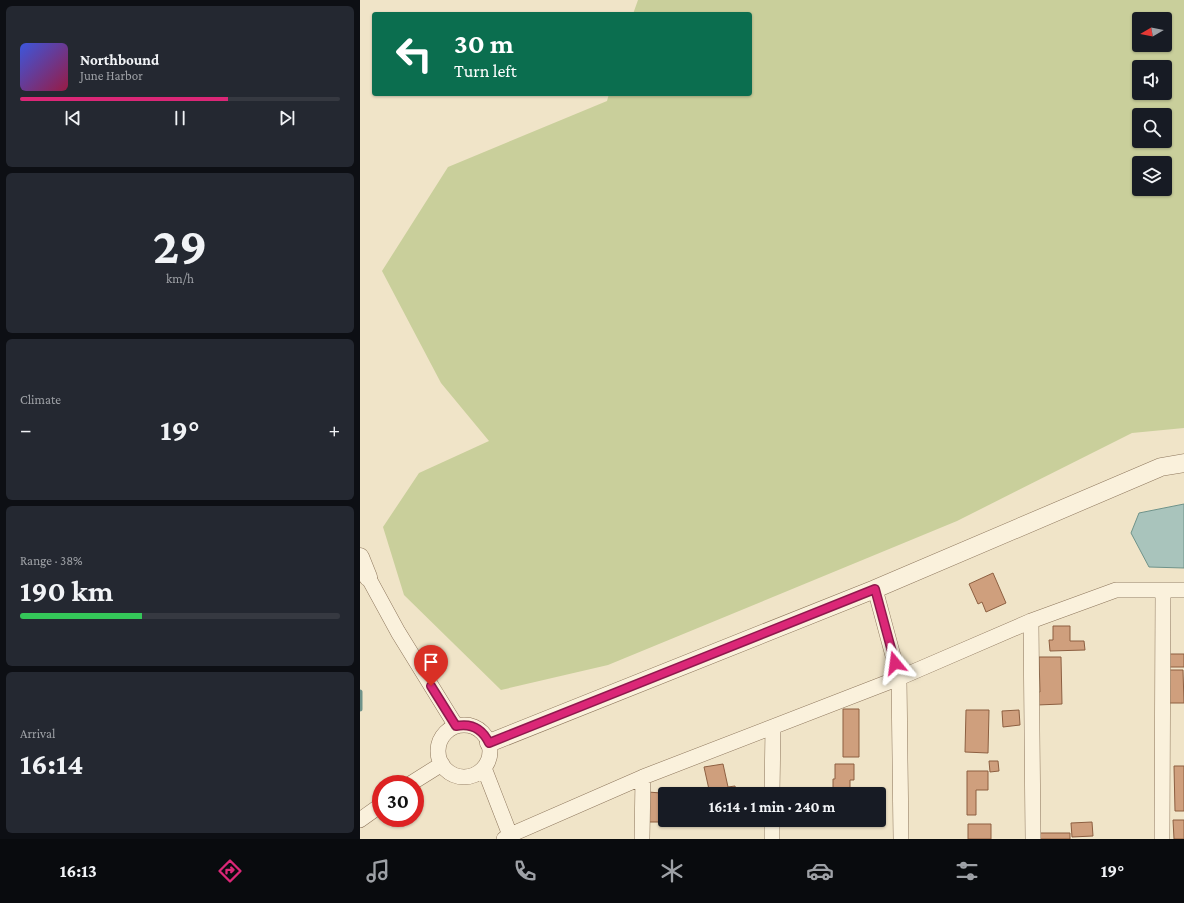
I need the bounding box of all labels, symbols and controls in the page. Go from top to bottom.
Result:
north arrow [1132,12,1172,52]
map controls [1132,12,1172,196]
icon: left [388,28,440,80]
text: 30 m [454,28,514,59]
text: Northbound [80,52,159,68]
button: sound [1132,60,1172,100]
text: Turn left [454,61,517,81]
text: June Harbor [80,68,143,83]
icon: previous [62,107,84,129]
icon: pause [169,107,191,129]
icon: next [276,107,298,129]
button: search [1132,108,1172,148]
button: layers [1132,156,1172,196]
text: 29 [153,216,207,274]
text: km/h [166,271,194,286]
text: Climate [20,392,61,407]
text: 19° [160,413,200,446]
text: − [20,417,32,442]
text: + [328,417,340,442]
text: Range · 38% [20,553,83,568]
text: 190 km [20,574,113,607]
position arrow [874,642,916,684]
pin [414,645,448,686]
icon: arrive [420,651,442,673]
text: Arrival [20,726,55,741]
text: 16:14 [20,747,83,780]
speed limit sign: 30 [372,775,424,827]
text: 16:14 · 1 min · 240 m [709,799,835,815]
icon: directions [216,857,244,885]
icon: music [364,857,392,885]
icon: phone [511,857,539,885]
icon: climate [658,857,686,885]
icon: car [806,857,834,885]
icon: filters [953,857,981,885]
text: 16:13 [60,861,97,881]
text: 19° [1101,861,1124,881]

